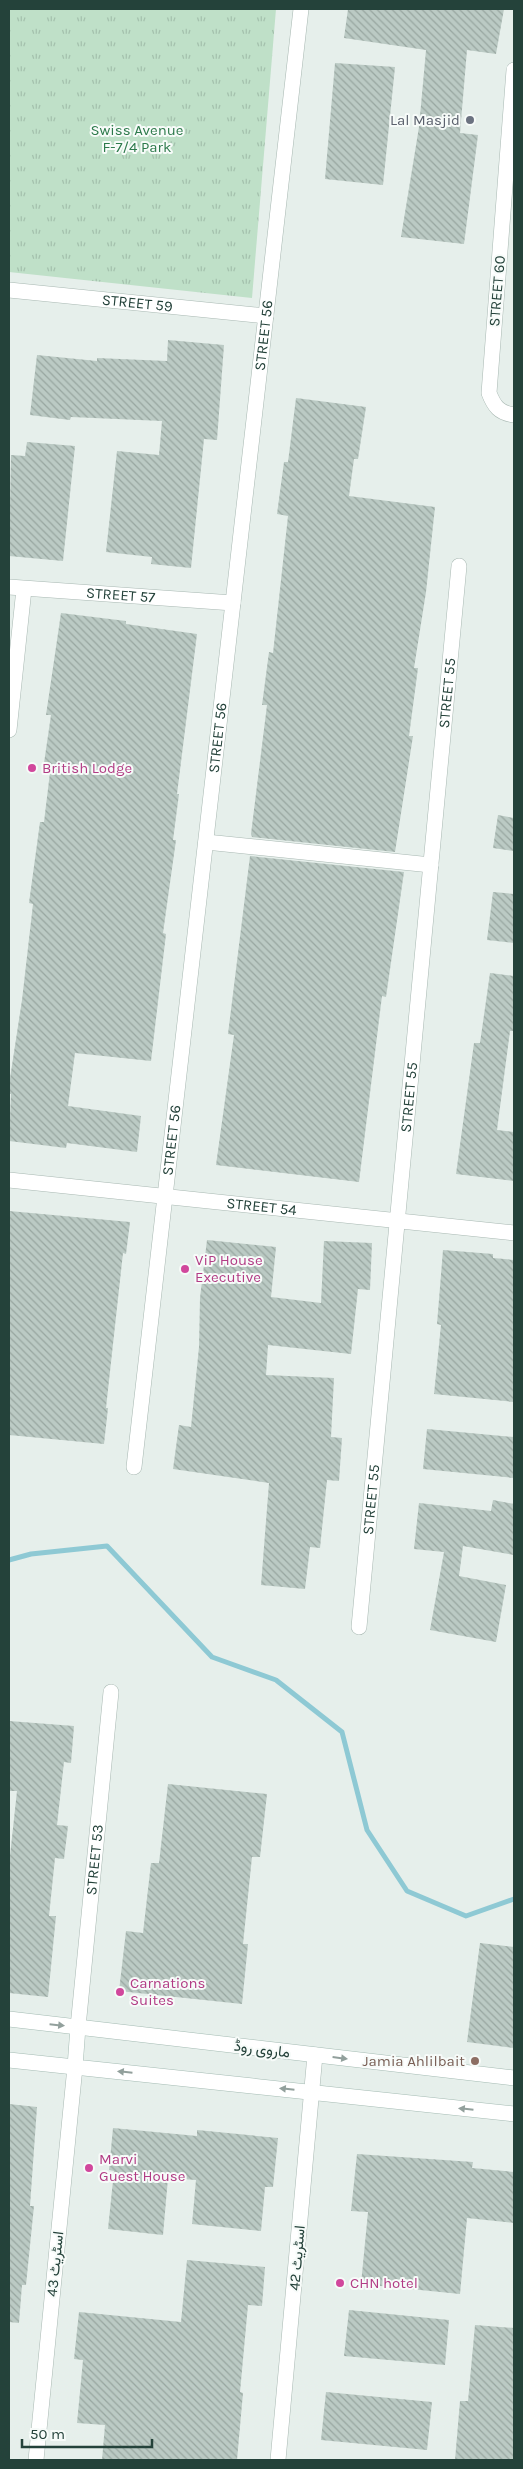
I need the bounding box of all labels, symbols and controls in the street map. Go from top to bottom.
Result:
place label: Lal Masjid [390,111,460,129]
marker: Lal Masjid [464,114,476,126]
park label: Swiss Avenue F-7/4 Park [90,121,184,156]
street label: STREET 60 [485,255,509,327]
street label: STREET 59 [101,290,174,316]
street label: STREET 56 [251,299,277,372]
street label: STREET 57 [86,584,156,606]
street label: STREET 55 [435,657,459,729]
street label: STREET 56 [205,702,230,774]
place label: British Lodge [42,759,132,777]
marker: British Lodge [26,762,38,774]
street label: STREET 55 [397,1061,421,1133]
street label: STREET 56 [158,1104,184,1176]
street label: STREET 54 [226,1194,298,1219]
place label: ViP House Executive [195,1251,263,1286]
marker: ViP House Executive [179,1263,191,1275]
street label: STREET 55 [359,1464,383,1536]
street label: STREET 53 [82,1824,107,1896]
place label: Carnations Suites [130,1974,205,2009]
marker: Carnations Suites [114,1986,126,1998]
one-way arrow [49,2021,65,2029]
street label: ماروی روڈ [233,2037,291,2062]
place label: Jamia Ahlilbait [363,2052,465,2070]
one-way arrow [333,2054,349,2062]
marker: Jamia Ahlilbait [469,2055,481,2067]
one-way arrow [117,2068,133,2076]
one-way arrow [279,2085,295,2093]
one-way arrow [457,2105,473,2113]
place label: Marvi Guest House [99,2150,185,2185]
marker: Marvi Guest House [83,2162,95,2174]
street label: اسٹریٹ 42 [285,2225,309,2291]
street label: اسٹریٹ 43 [43,2230,67,2298]
place label: CHN hotel [350,2274,418,2292]
marker: CHN hotel [334,2277,346,2289]
scale bar [22,2416,152,2448]
text: 50 m [30,2425,65,2443]

